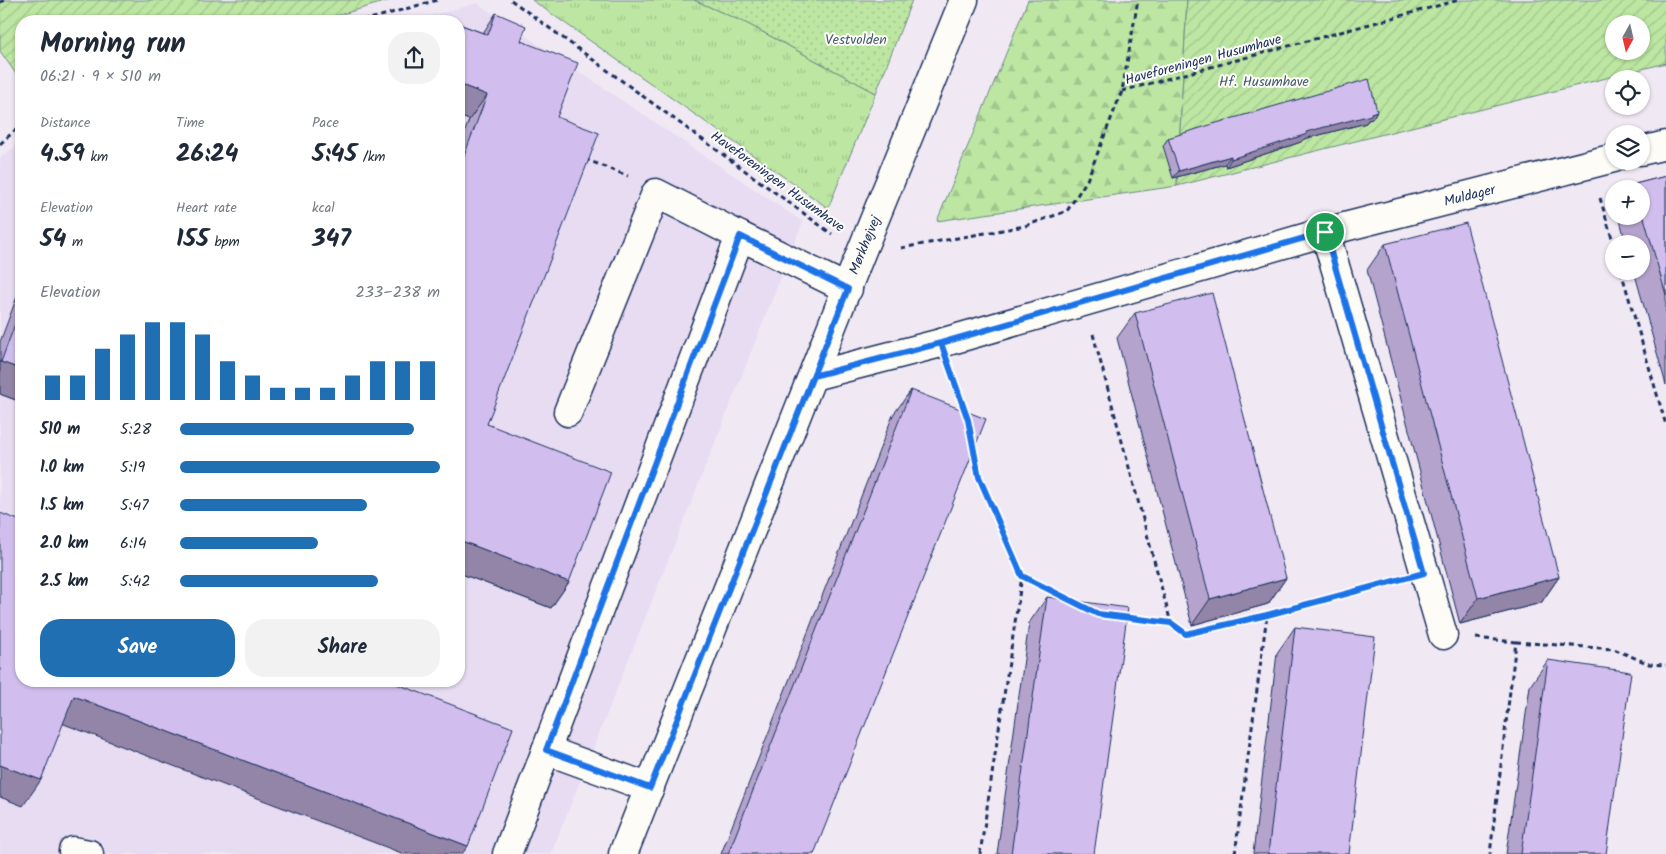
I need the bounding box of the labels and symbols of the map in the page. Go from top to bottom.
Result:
north arrow [1605,15,1650,60]
street label: Haveforeningen Husumhave [1123,28,1285,91]
park label: Vestvolden [825,29,887,51]
park label: Hf. Husumhave [1219,71,1310,93]
street label: Haveforeningen Husumhave [706,126,850,238]
street label: Muldager [1442,178,1499,213]
pin [1304,211,1346,253]
street label: Mørkhøjvej [843,212,887,278]

